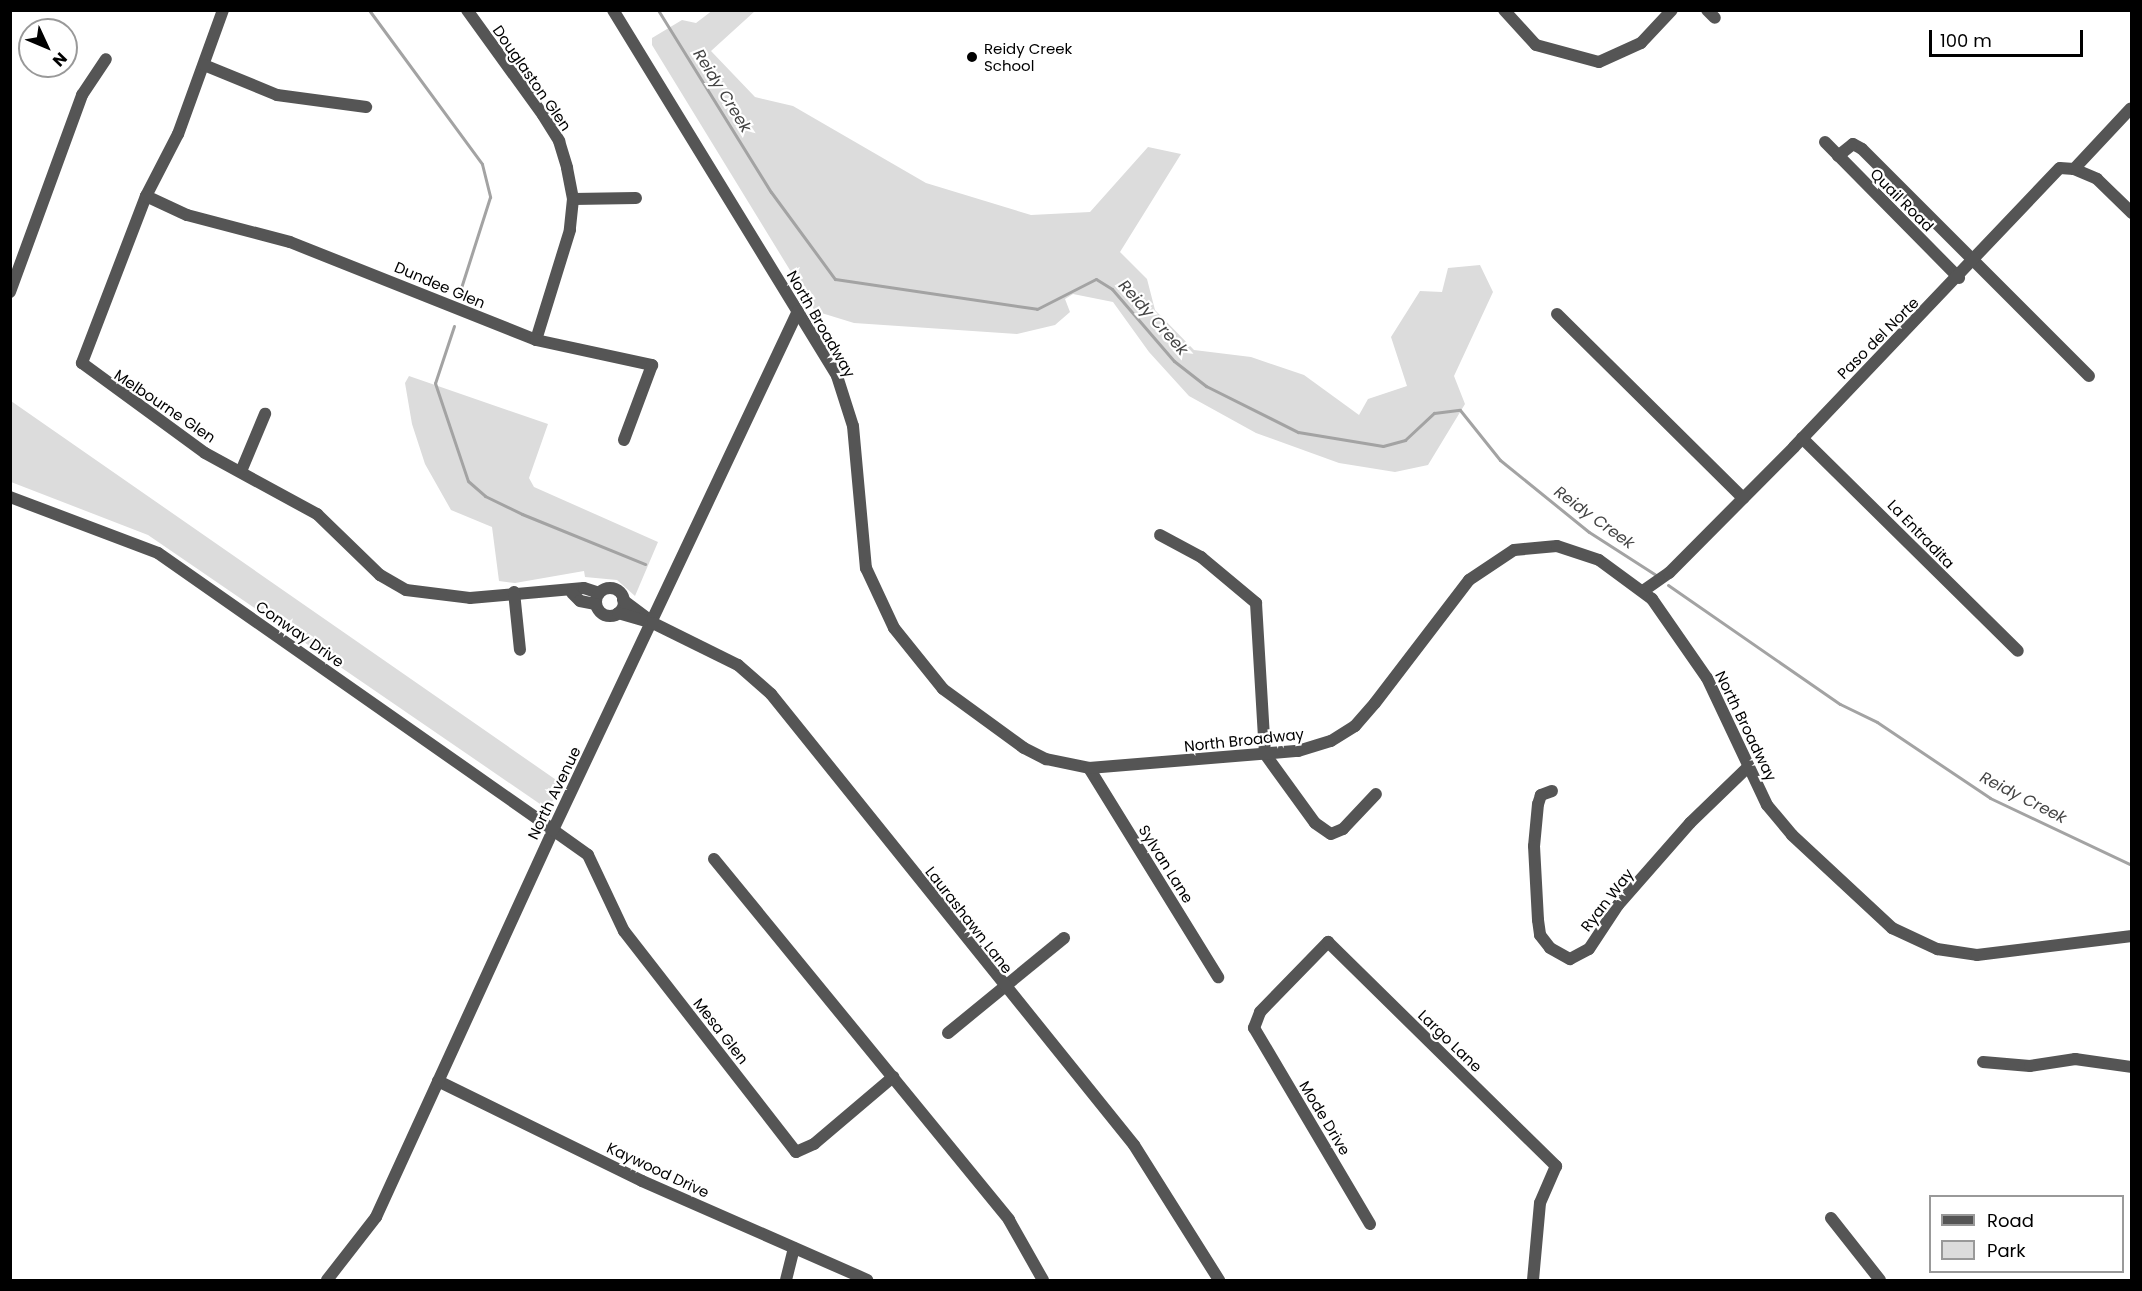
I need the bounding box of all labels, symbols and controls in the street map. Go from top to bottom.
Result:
north arrow [18,18,78,78]
scale bar [1932,18,2086,56]
street label: Douglaston Glen [489,22,575,134]
text: 100 m [1940,28,1992,53]
place label: Reidy Creek School [984,39,1072,74]
water label: Reidy Creek [689,46,755,136]
text: N [47,47,72,72]
marker: Reidy Creek School [965,50,979,64]
street label: Quail Road [1867,165,1937,235]
street label: Dundee Glen [392,258,488,312]
street label: North Broadway [783,267,859,381]
water label: Reidy Creek [1114,276,1192,360]
street label: Paso del Norte [1833,293,1923,383]
street label: Melbourne Glen [111,366,219,446]
water label: Reidy Creek [1550,482,1638,554]
street label: La Entradita [1884,496,1958,572]
street label: Conway Drive [253,597,347,671]
street label: North Broadway [1712,668,1780,784]
street label: North Broadway [1183,725,1305,755]
street label: North Avenue [524,744,584,842]
water label: Reidy Creek [1977,768,2069,828]
street label: Sylvan Lane [1135,822,1197,906]
street label: Laurashawn Lane [922,863,1016,977]
street label: Ryan Way [1577,865,1637,935]
street label: Mesa Glen [690,995,752,1067]
street label: Largo Lane [1414,1006,1486,1076]
street label: Mode Drive [1296,1078,1354,1158]
street label: Kaywood Drive [604,1138,712,1202]
legend [1929,1195,2124,1273]
text: Road [1987,1208,2034,1233]
text: Park [1987,1238,2026,1263]

